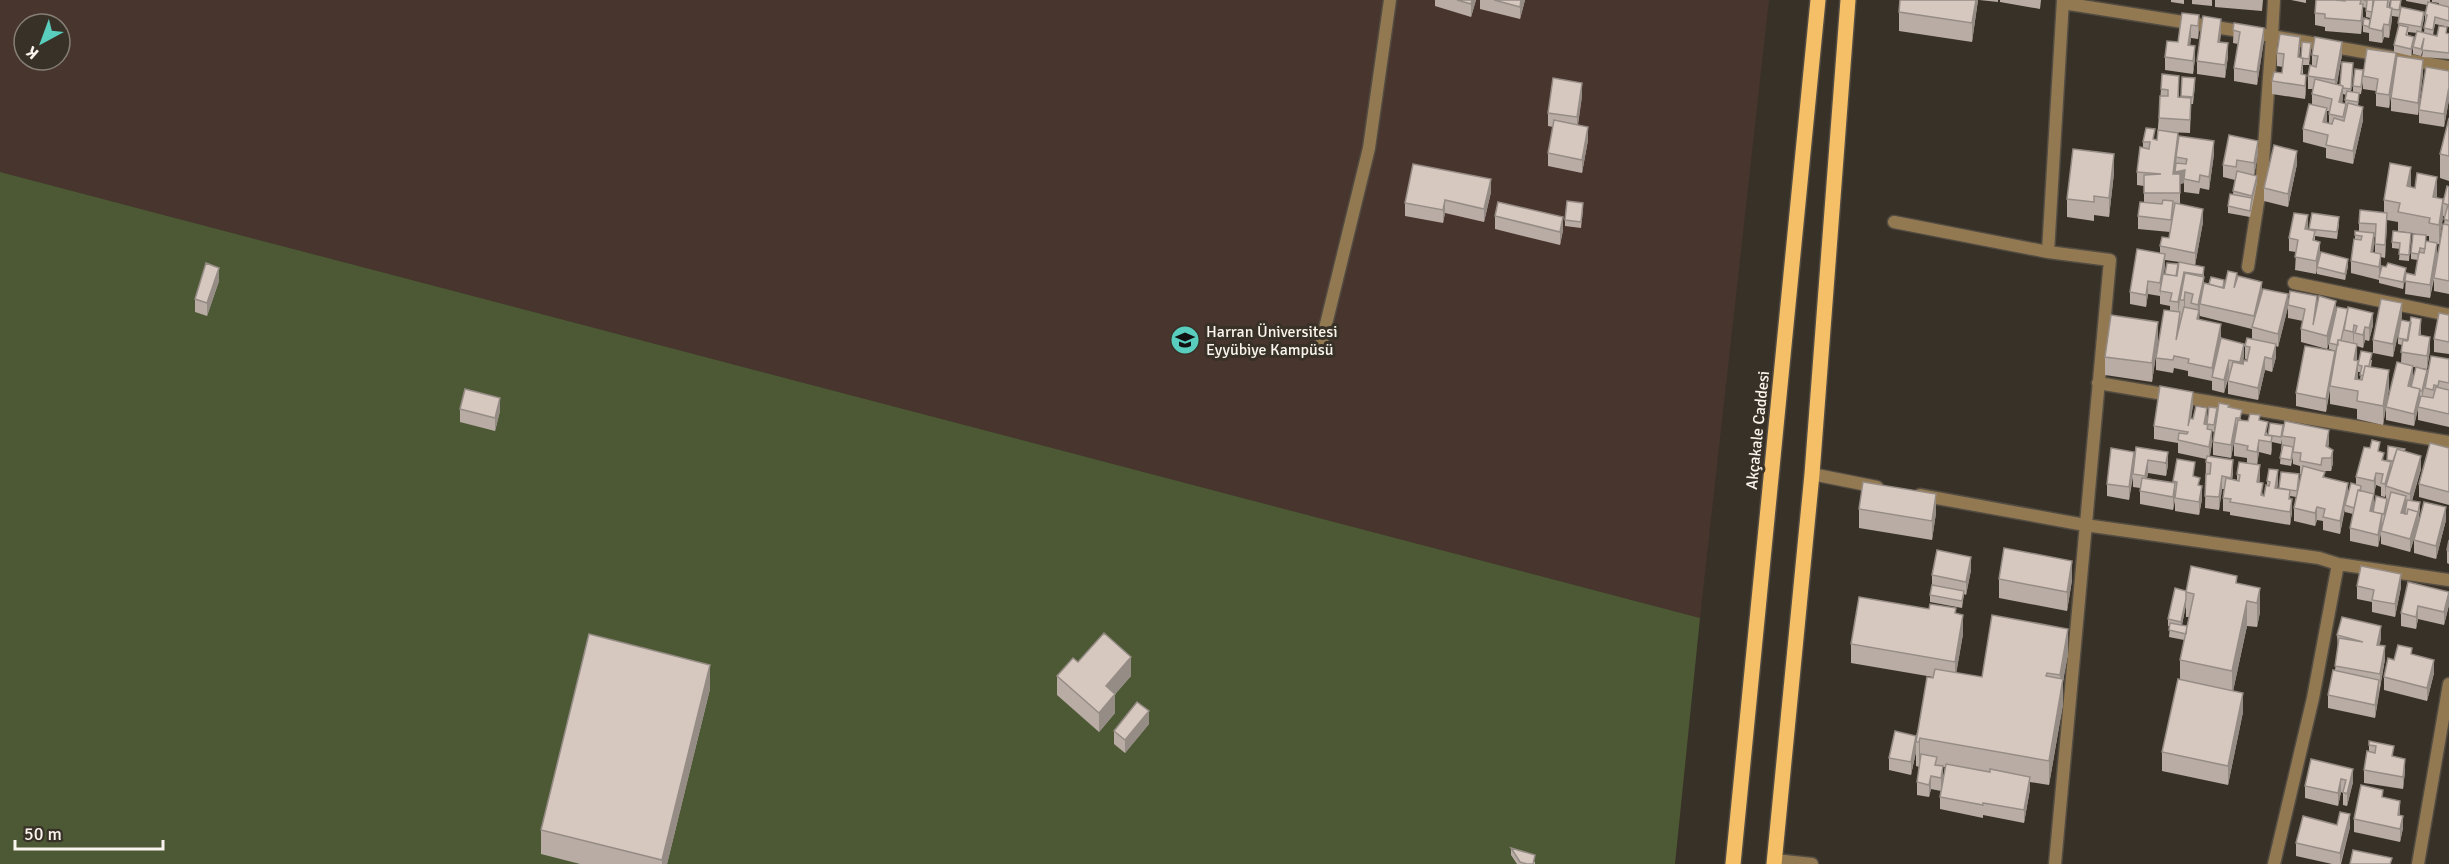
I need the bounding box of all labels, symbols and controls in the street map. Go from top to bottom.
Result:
north arrow [12,12,72,72]
text: K [22,42,43,63]
place label: Harran Üniversitesi Eyyübiye Kampüsü [1206,322,1338,360]
school or university icon: Harran Üniversitesi Eyyübiye Kampüsü [1169,324,1201,356]
street label: Akçakale Caddesi [1742,370,1774,490]
scale bar [15,813,164,851]
text: 50 m [24,823,62,845]

